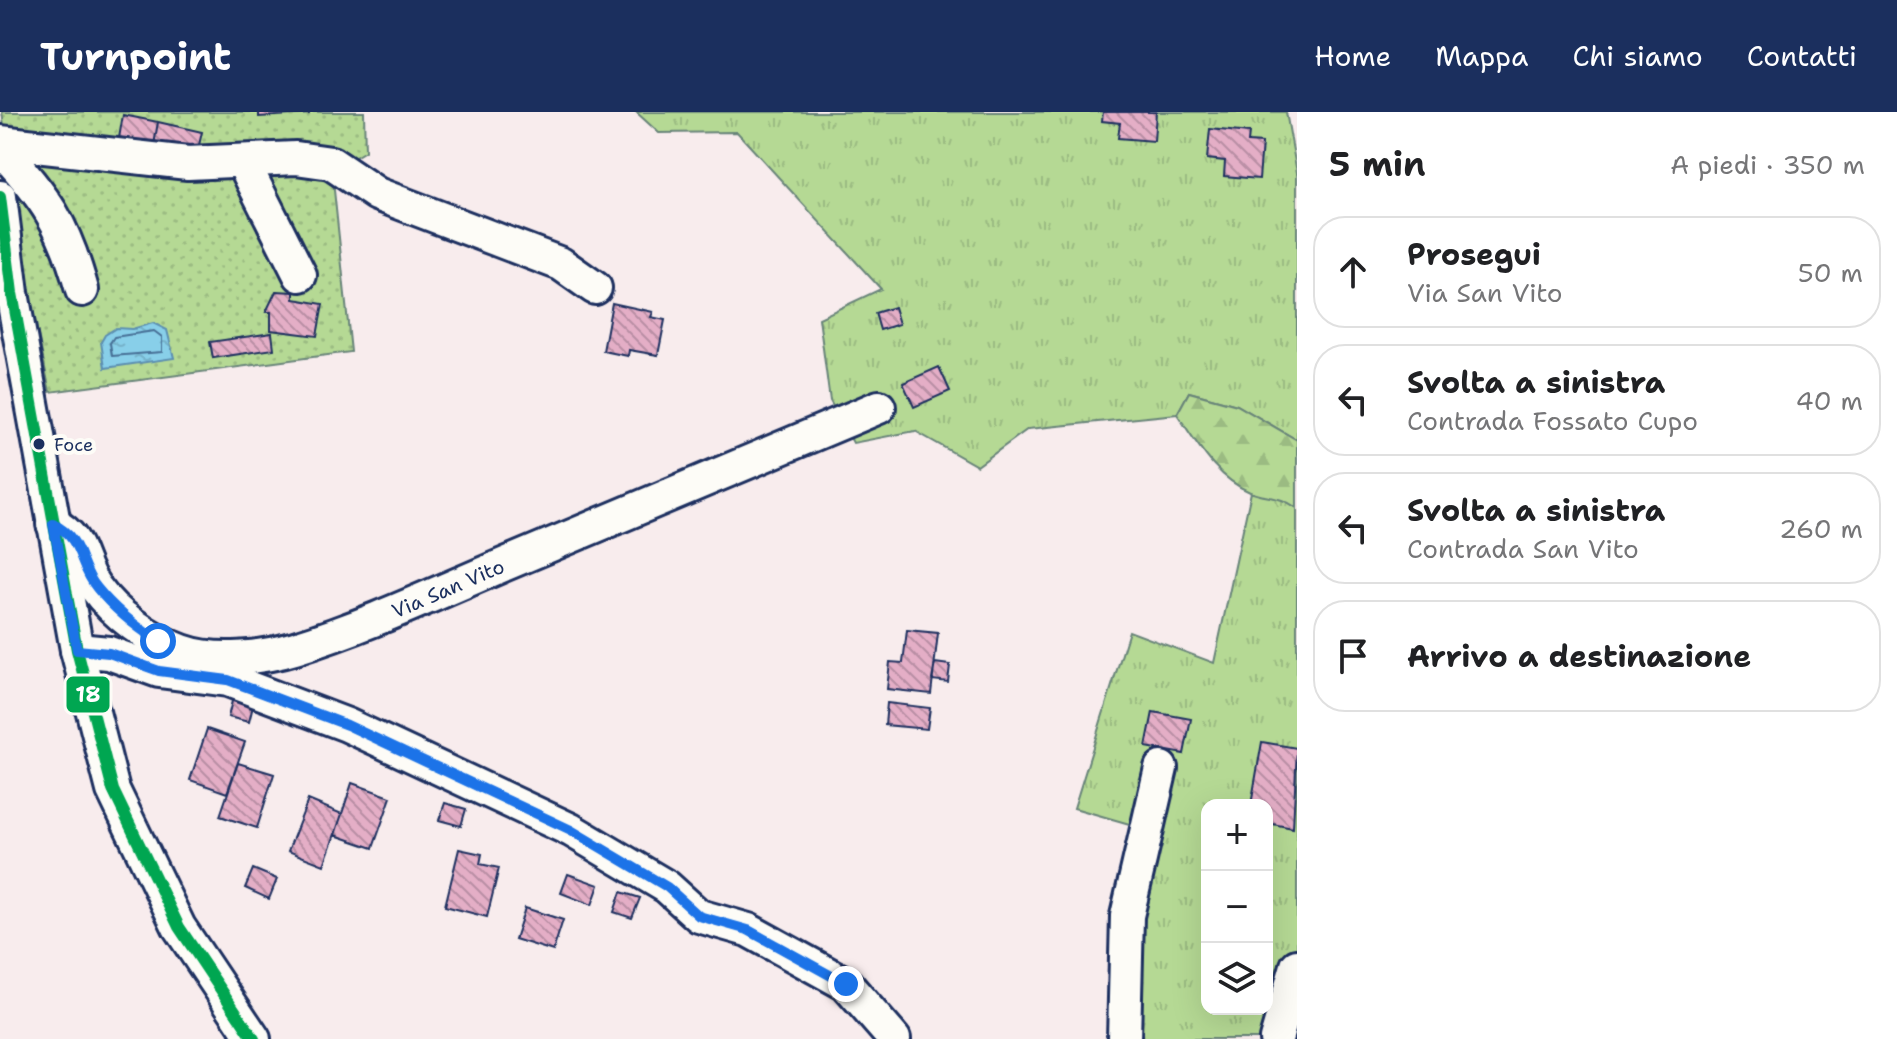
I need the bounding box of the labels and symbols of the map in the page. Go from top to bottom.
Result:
place label: Foce [54,433,93,457]
marker: Foce [31,436,47,452]
street label: Via San Vito [388,553,508,624]
route start [140,623,176,659]
line badge: 18 [65,675,111,714]
text: 18 [75,680,101,709]
route end [828,966,864,1002]

